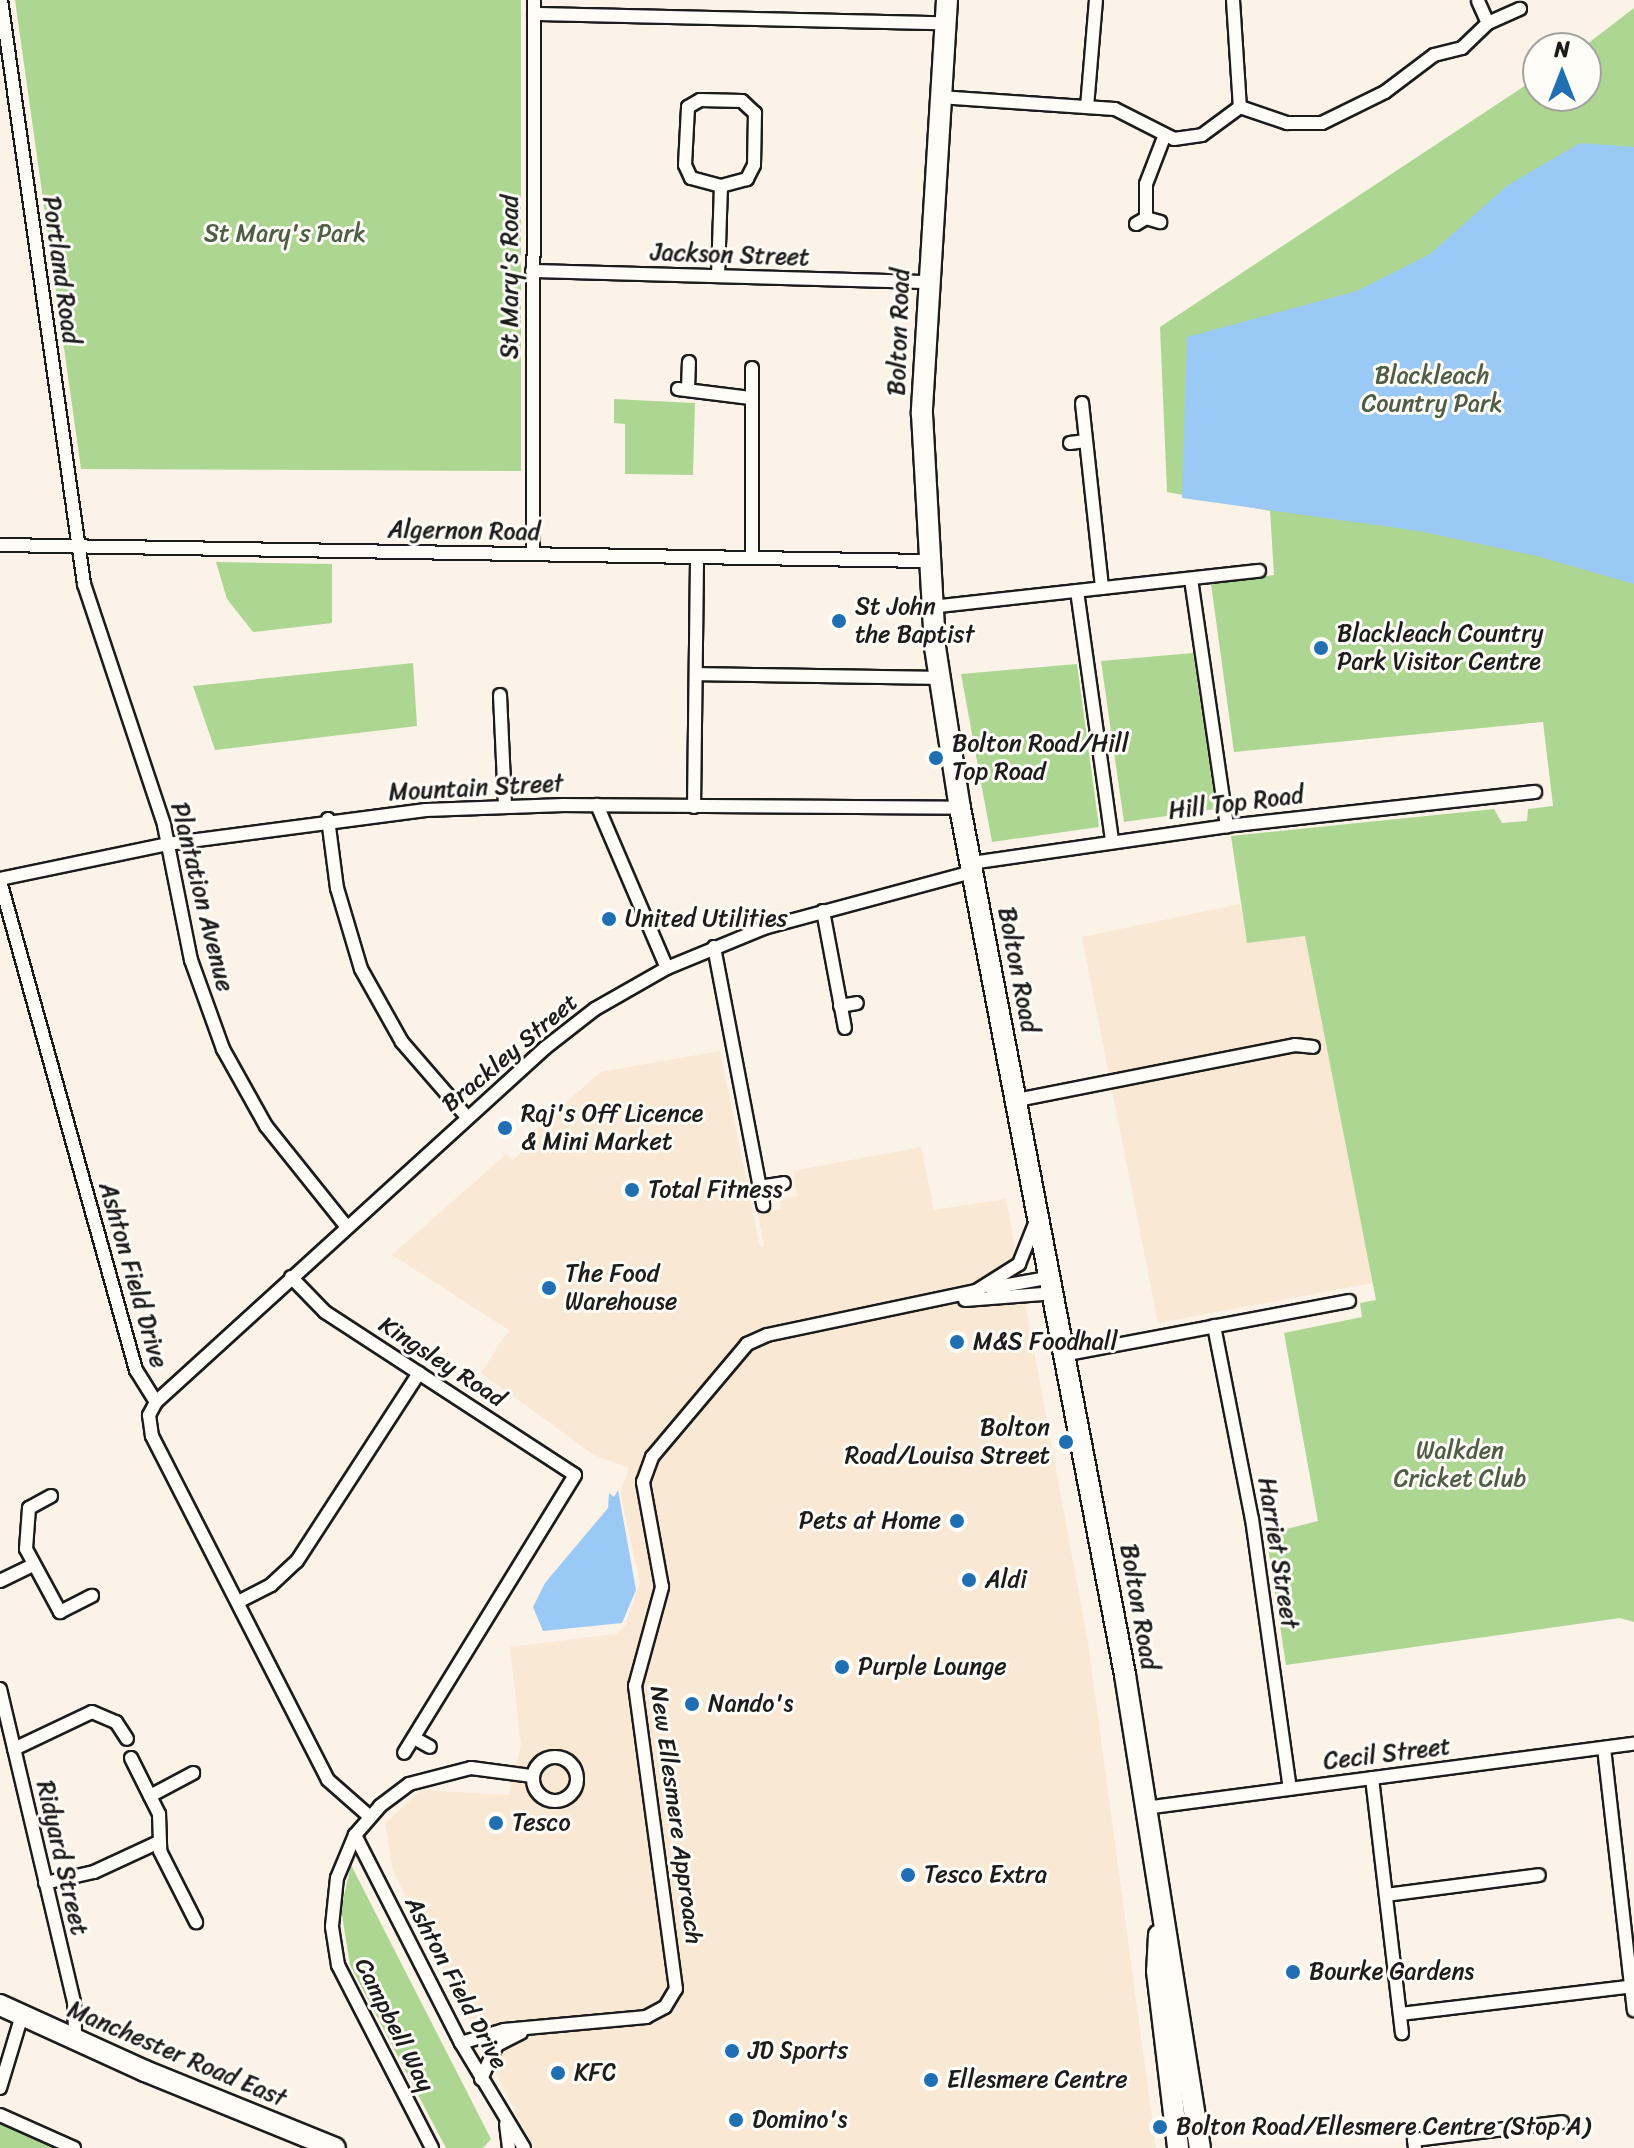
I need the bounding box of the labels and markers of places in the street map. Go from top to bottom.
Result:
place label: St John the Baptist [855,593,974,649]
marker: St John the Baptist [830,612,848,630]
place label: Blackleach Country Park Visitor Centre [1337,620,1544,676]
marker: Blackleach Country Park Visitor Centre [1312,639,1330,657]
place label: Bolton Road/Hill Top Road [952,730,1129,786]
marker: Bolton Road/Hill Top Road [927,749,945,767]
place label: United Utilities [625,905,788,933]
marker: United Utilities [600,910,618,928]
place label: Raj's Off Licence & Mini Market [521,1100,703,1156]
marker: Raj's Off Licence & Mini Market [496,1119,514,1137]
place label: Total Fitness [648,1176,783,1204]
marker: Total Fitness [623,1181,641,1199]
place label: The Food Warehouse [565,1260,677,1316]
marker: The Food Warehouse [540,1279,558,1297]
place label: M&S Foodhall [973,1328,1118,1356]
marker: M&S Foodhall [948,1333,966,1351]
place label: Bolton Road/Louisa Street [845,1414,1050,1470]
marker: Bolton Road/Louisa Street [1057,1433,1075,1451]
place label: Pets at Home [798,1507,941,1535]
marker: Pets at Home [948,1512,966,1530]
place label: Aldi [985,1566,1027,1594]
marker: Aldi [960,1571,978,1589]
place label: Purple Lounge [858,1653,1006,1681]
marker: Purple Lounge [833,1658,851,1676]
place label: Nando's [708,1690,793,1718]
marker: Nando's [683,1695,701,1713]
place label: Tesco [512,1809,571,1837]
marker: Tesco [487,1814,505,1832]
place label: Tesco Extra [924,1861,1047,1889]
marker: Tesco Extra [899,1866,917,1884]
place label: Bourke Gardens [1309,1958,1475,1986]
marker: Bourke Gardens [1284,1963,1302,1981]
place label: JD Sports [748,2037,850,2065]
marker: JD Sports [723,2042,741,2060]
place label: KFC [574,2059,616,2087]
marker: KFC [549,2064,567,2082]
place label: Ellesmere Centre [947,2066,1128,2094]
marker: Ellesmere Centre [922,2071,940,2089]
place label: Domino's [752,2106,847,2134]
marker: Domino's [727,2111,745,2129]
place label: Bolton Road/Ellesmere Centre (Stop A) [1176,2113,1592,2141]
marker: Bolton Road/Ellesmere Centre (Stop A) [1151,2118,1169,2136]

